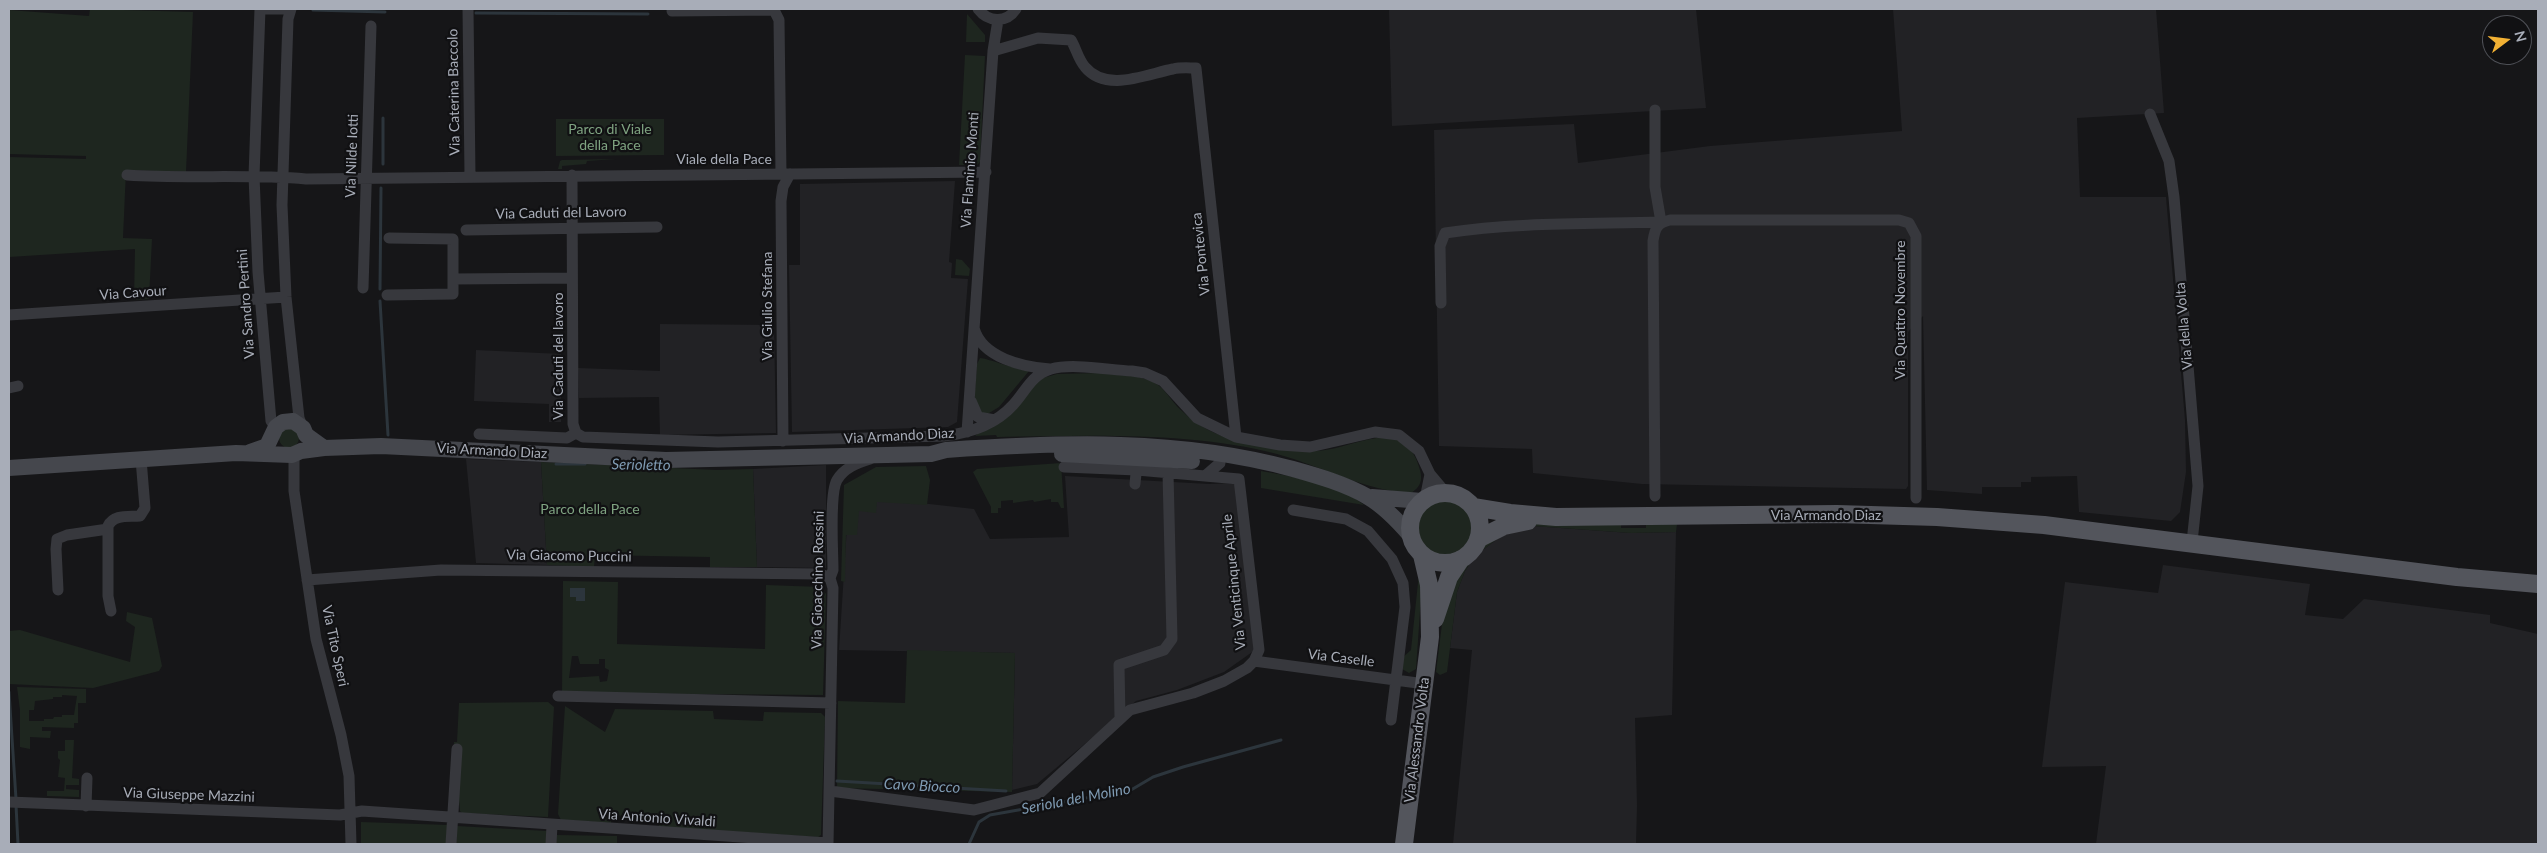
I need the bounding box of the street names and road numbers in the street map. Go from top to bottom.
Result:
street label: Via Caterina Baccolo [444,28,464,156]
street label: Via Flaminio Monti [958,112,982,228]
street label: Via Nilde Iotti [342,114,362,198]
street label: Viale della Pace [676,151,772,167]
street label: Via Caduti del Lavoro [495,203,627,223]
street label: Via Pontevica [1188,212,1214,296]
street label: Via Quattro Novembre [1892,240,1908,380]
street label: Via Sandro Pertini [234,248,258,360]
street label: Via Giulio Stefana [759,251,775,361]
street label: Via Cavour [99,282,167,304]
street label: Via della Volta [2172,282,2196,370]
street label: Via Caduti del lavoro [550,292,566,420]
street label: Via Armando Diaz [843,425,955,447]
street label: Via Armando Diaz [436,440,548,462]
street label: Via Armando Diaz [1771,507,1881,523]
street label: Via Gioacchino Rossini [808,511,828,649]
street label: Via Venticinque Aprile [1219,513,1249,651]
street label: Via Giacomo Puccini [506,547,632,565]
street label: Via Tito Speri [318,604,352,688]
street label: Via Caselle [1307,646,1375,670]
street label: Via Alessandro Volta [1401,676,1433,804]
street label: Via Giuseppe Mazzini [123,784,255,806]
street label: Via Antonio Vivaldi [598,806,716,830]

